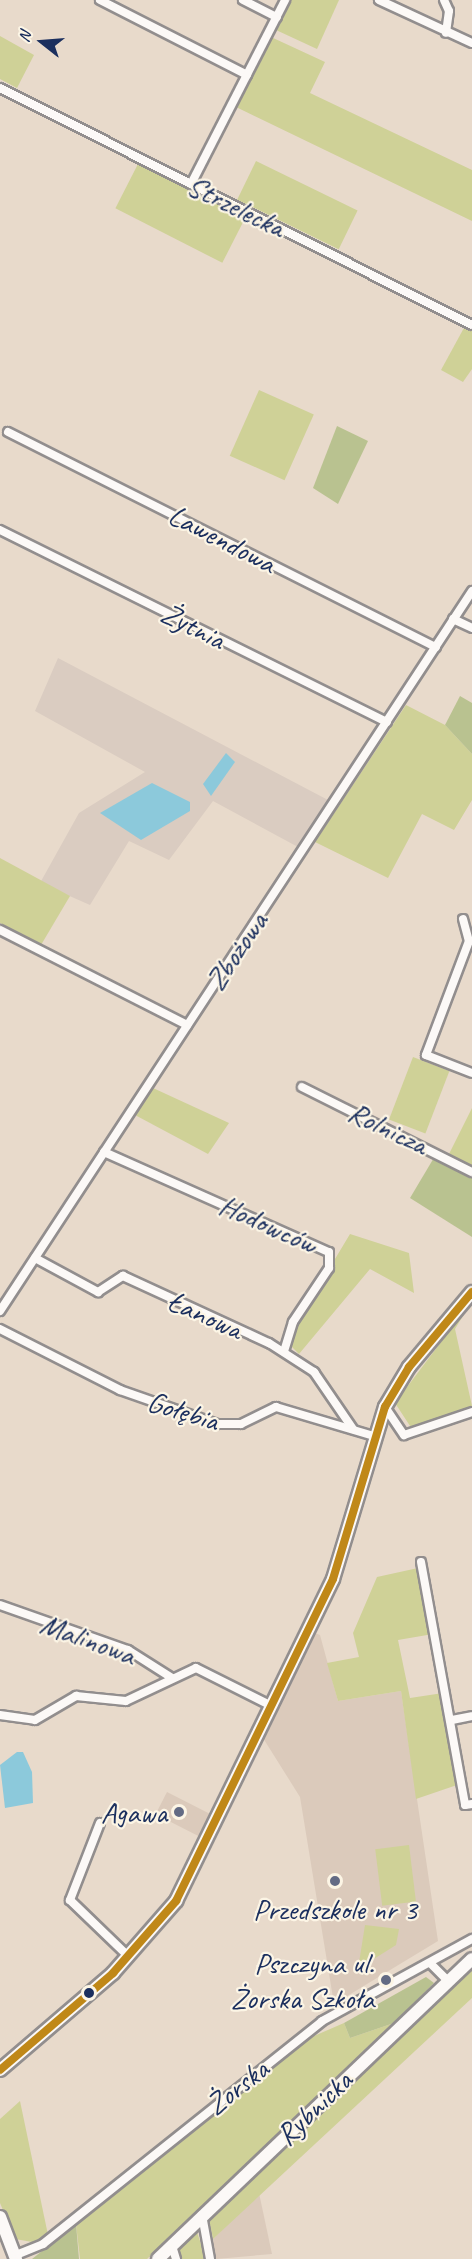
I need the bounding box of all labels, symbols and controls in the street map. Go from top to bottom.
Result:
north arrow [12,12,72,72]
text: N [14,29,36,44]
street label: Strzelecka [181,167,291,245]
street label: Lawendowa [162,497,282,581]
street label: Żytnia [155,595,231,657]
street label: Zbożowa [197,905,275,997]
street label: Rolnicza [343,1094,433,1162]
street label: Hodowców [214,1187,322,1261]
street label: Łanowa [162,1283,248,1347]
street label: Gołębia [143,1383,223,1439]
street label: Malinowa [36,1605,140,1673]
place label: Agawa [101,1794,167,1830]
marker: Agawa [172,1805,186,1819]
marker: Przedszkole nr 3 [328,1874,342,1888]
place label: Przedszkole nr 3 [253,1891,417,1927]
place label: Pszczyna ul. Żorska Szkoła [230,1945,374,2016]
marker: Pszczyna ul. Żorska Szkoła [379,1973,393,1987]
unlabelled marker [83,1987,95,1999]
street label: Żorska [198,2051,276,2123]
street label: Rybnicka [268,2063,360,2153]

